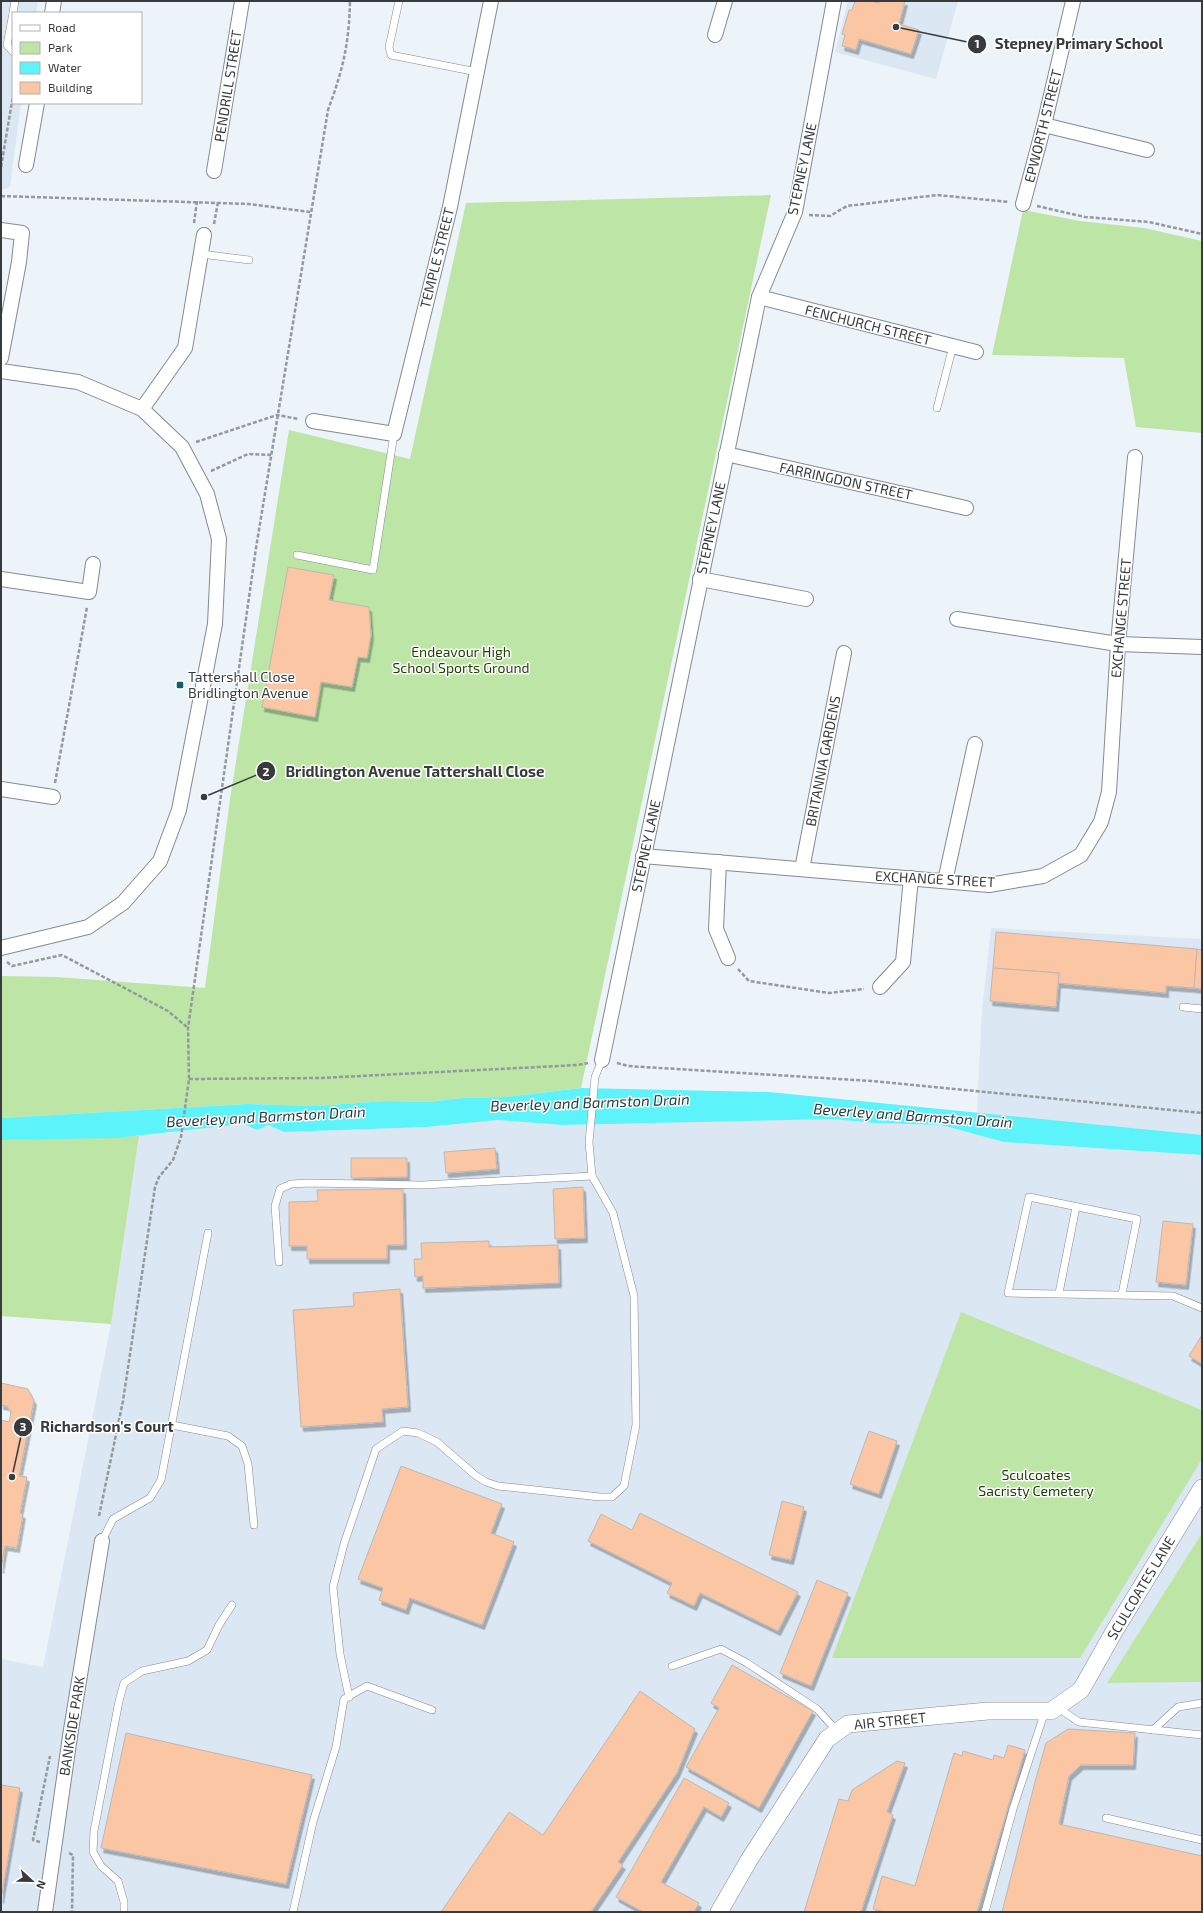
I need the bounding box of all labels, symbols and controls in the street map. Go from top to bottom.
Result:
legend [12,12,142,104]
text: Road [48,20,76,34]
street label: PENDRILL STREET [210,29,245,143]
callout: Stepney Primary School [967,30,1172,57]
text: Stepney Primary School [995,34,1163,53]
text: 1 [974,36,980,50]
text: Park [48,40,73,54]
text: Water [48,60,82,74]
street label: EPWORTH STREET [1020,67,1065,184]
text: Building [48,80,93,94]
street label: STEPNEY LANE [783,121,820,217]
street label: TEMPLE STREET [416,206,457,310]
street label: FENCHURCH STREET [803,301,933,348]
street label: FARRINGDON STREET [778,458,914,503]
street label: STEPNEY LANE [692,480,729,576]
street label: EXCHANGE STREET [1107,557,1134,679]
park label: Endeavour High School Sports Ground [392,643,530,676]
place label: Tattershall Close Bridlington Avenue [188,668,308,701]
marker: Tattershall Close Bridlington Avenue [175,680,185,690]
street label: BRITANNIA GARDENS [801,694,844,828]
callout: Bridlington Avenue Tattershall Close [256,758,553,785]
text: Bridlington Avenue Tattershall Close [285,762,545,780]
text: 2 [263,764,270,778]
street label: STEPNEY LANE [627,798,664,894]
street label: EXCHANGE STREET [875,867,996,890]
water label: Beverley and Barmston Drain [490,1090,690,1115]
water label: Beverley and Barmston Drain [813,1099,1013,1132]
water label: Beverley and Barmston Drain [166,1102,366,1131]
callout: Richardson's Court [13,1413,182,1440]
text: Richardson's Court [40,1417,174,1435]
text: 3 [20,1419,27,1433]
park label: Sculcoates Sacristy Cemetery [978,1466,1094,1499]
street label: SCULCOATES LANE [1103,1533,1178,1643]
street label: BANKSIDE PARK [55,1674,88,1777]
street label: AIR STREET [853,1708,927,1733]
north arrow [12,1861,52,1901]
text: N [34,1879,49,1891]

